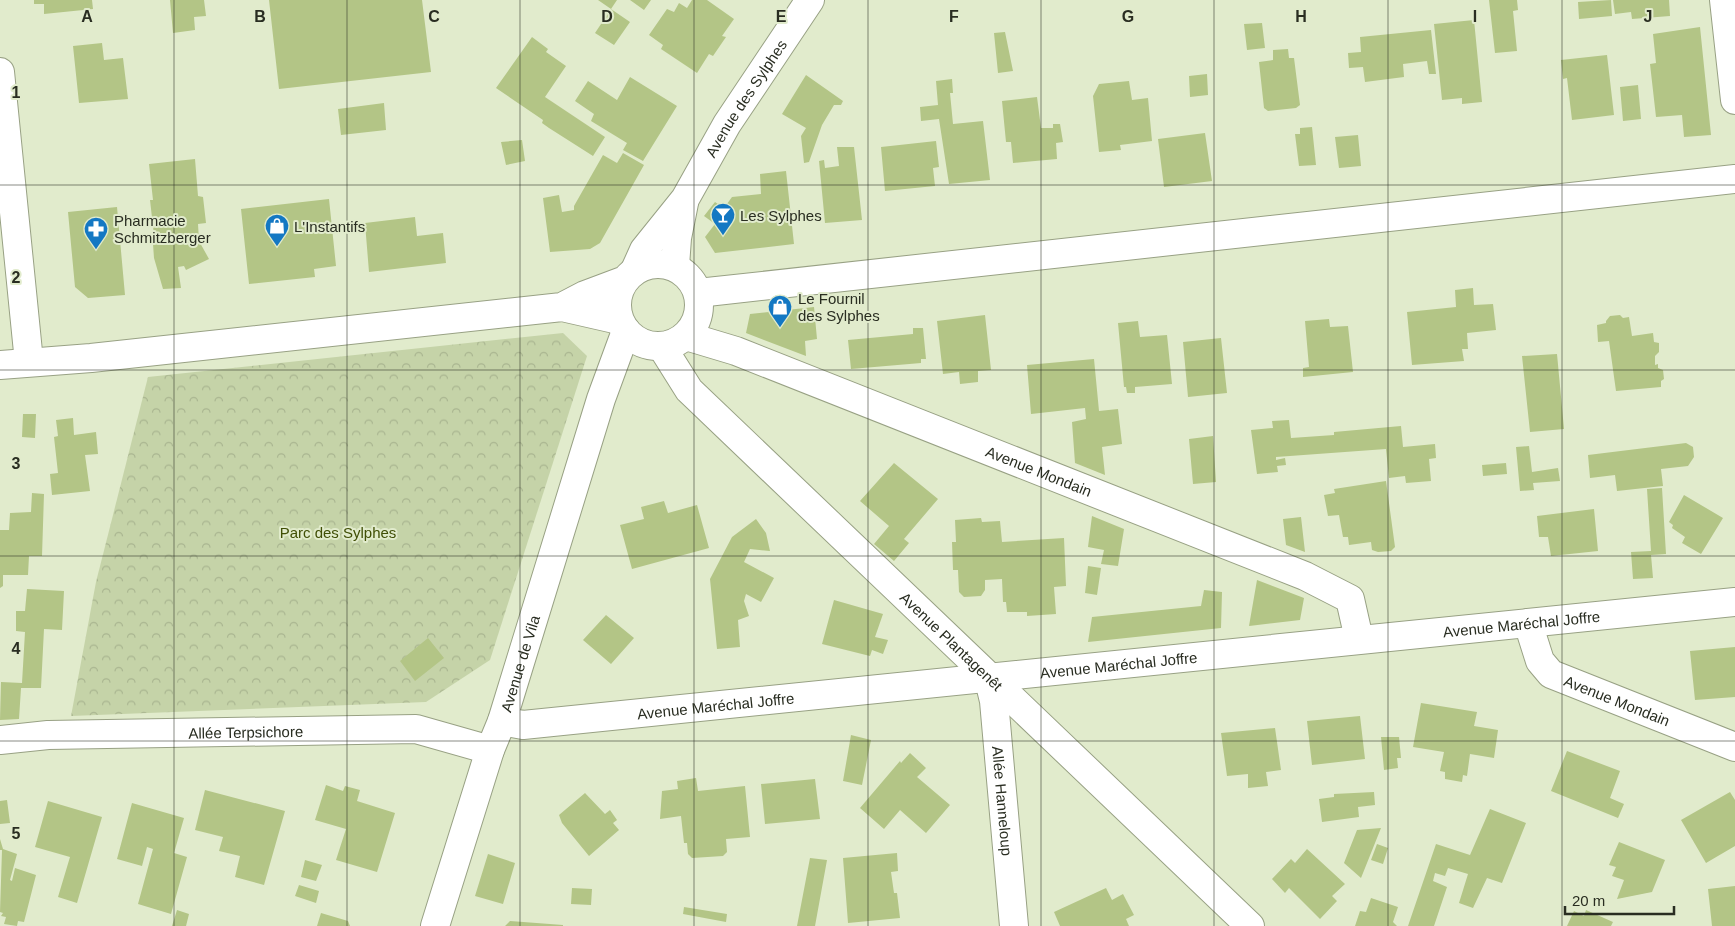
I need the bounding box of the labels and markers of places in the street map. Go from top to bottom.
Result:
bar icon: Les Sylphes [710,202,736,236]
place label: Les Sylphes [740,207,822,224]
place label: Pharmacie Schmitzberger [114,212,211,246]
shop icon: L'Instantifs [264,213,290,247]
pharmacy icon: Pharmacie Schmitzberger [83,216,109,250]
place label: L'Instantifs [294,218,365,235]
place label: Le Fournil des Sylphes [798,290,880,324]
shop icon: Le Fournil des Sylphes [767,294,793,328]

